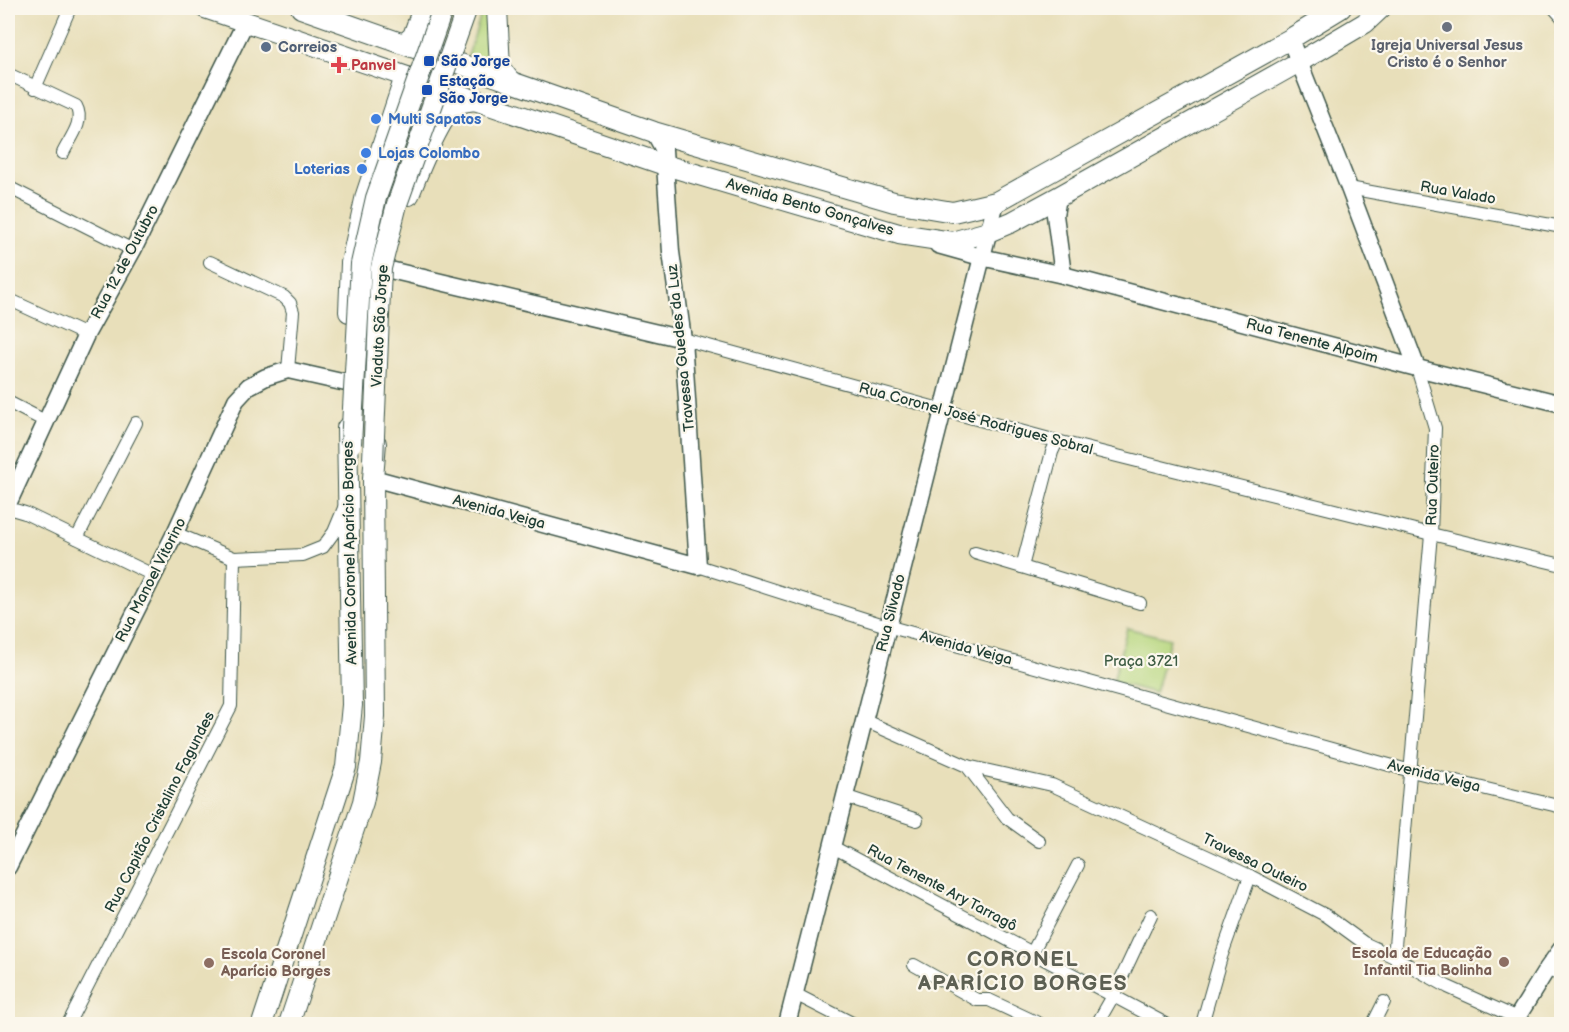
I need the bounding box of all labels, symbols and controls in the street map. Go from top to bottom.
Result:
marker: Igreja Universal Jesus Cristo é o Senhor [1440,20,1454,34]
place label: Igreja Universal Jesus Cristo é o Senhor [1371,36,1523,72]
place label: Correios [278,38,337,57]
marker: Correios [259,40,273,54]
place label: São Jorge [441,52,510,71]
marker: São Jorge [422,54,436,68]
place label: Panvel [351,56,396,75]
marker: Panvel [332,58,346,72]
place label: Estação São Jorge [439,72,508,108]
marker: Estação São Jorge [420,83,434,97]
place label: Multi Sapatos [388,110,482,129]
marker: Multi Sapatos [369,112,383,126]
place label: Lojas Colombo [378,144,480,163]
marker: Lojas Colombo [359,146,373,160]
place label: Loterias [294,160,350,179]
marker: Loterias [355,162,369,176]
street label: Avenida Bento Gonçalves [724,174,897,240]
street label: Rua Valado [1419,177,1497,209]
street label: Rua 12 de Outubro [87,202,163,322]
street label: Travessa Guedes da Luz [663,263,699,433]
street label: Viaduto São Jorge [367,264,393,388]
street label: Rua Tenente Alpoim [1244,314,1380,368]
street label: Rua Coronel José Rodrigues Sobral [857,379,1095,459]
street label: Avenida Coronel Aparício Borges [339,440,361,665]
street label: Rua Outeiro [1422,444,1444,526]
street label: Avenida Veiga [451,491,547,533]
street label: Rua Manoel Vitorino [111,515,191,645]
street label: Rua Silvado [872,572,910,654]
street label: Avenida Veiga [918,627,1014,669]
park label: Praça 3721 [1104,652,1178,671]
street label: Rua Capitão Cristalino Fagundes [101,708,219,916]
street label: Avenida Veiga [1386,755,1482,797]
street label: Travessa Outeiro [1199,829,1311,897]
street label: Rua Tenente Ary Tarragô [864,840,1020,936]
place label: Escola de Educação Infantil Tia Bolinha [1351,944,1492,980]
place label: Escola Coronel Aparício Borges [220,945,331,981]
district label: CORONEL APARÍCIO BORGES [917,947,1128,996]
marker: Escola de Educação Infantil Tia Bolinha [1497,955,1511,969]
marker: Escola Coronel Aparício Borges [202,956,216,970]

